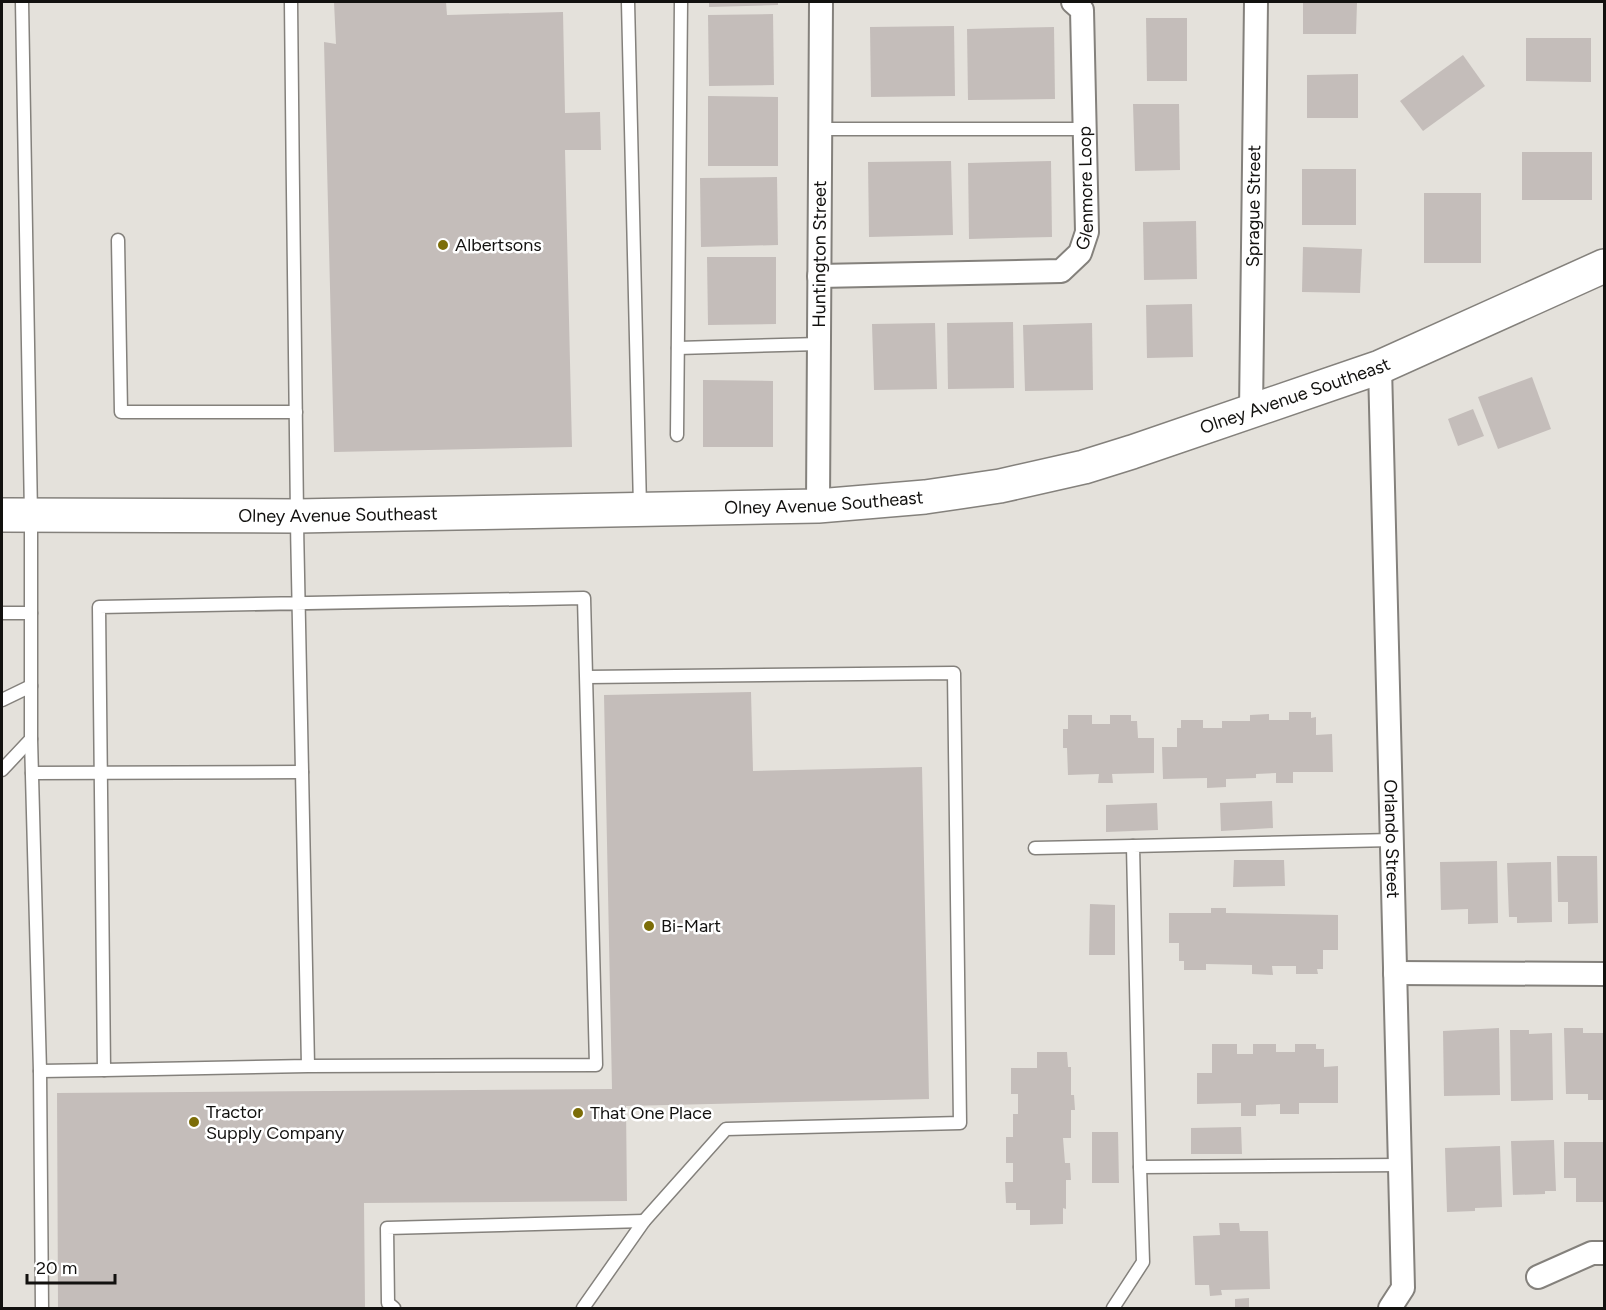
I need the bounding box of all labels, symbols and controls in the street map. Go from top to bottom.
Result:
street label: Glenmore Loop [1071,126,1098,253]
street label: Sprague Street [1242,145,1265,267]
street label: Huntington Street [808,180,831,328]
place label: Albertsons [455,234,542,256]
marker: Albertsons [436,238,450,252]
street label: Olney Avenue Southeast [1197,353,1394,439]
street label: Olney Avenue Southeast [724,486,924,519]
street label: Olney Avenue Southeast [238,502,438,527]
street label: Orlando Street [1379,779,1404,899]
place label: Bi-Mart [661,915,721,937]
marker: Bi-Mart [642,919,656,933]
place label: Tractor Supply Company [206,1101,345,1144]
place label: That One Place [590,1102,712,1124]
marker: That One Place [571,1106,585,1120]
marker: Tractor Supply Company [187,1115,201,1129]
scale bar [27,1247,116,1285]
text: 20 m [36,1257,77,1279]

